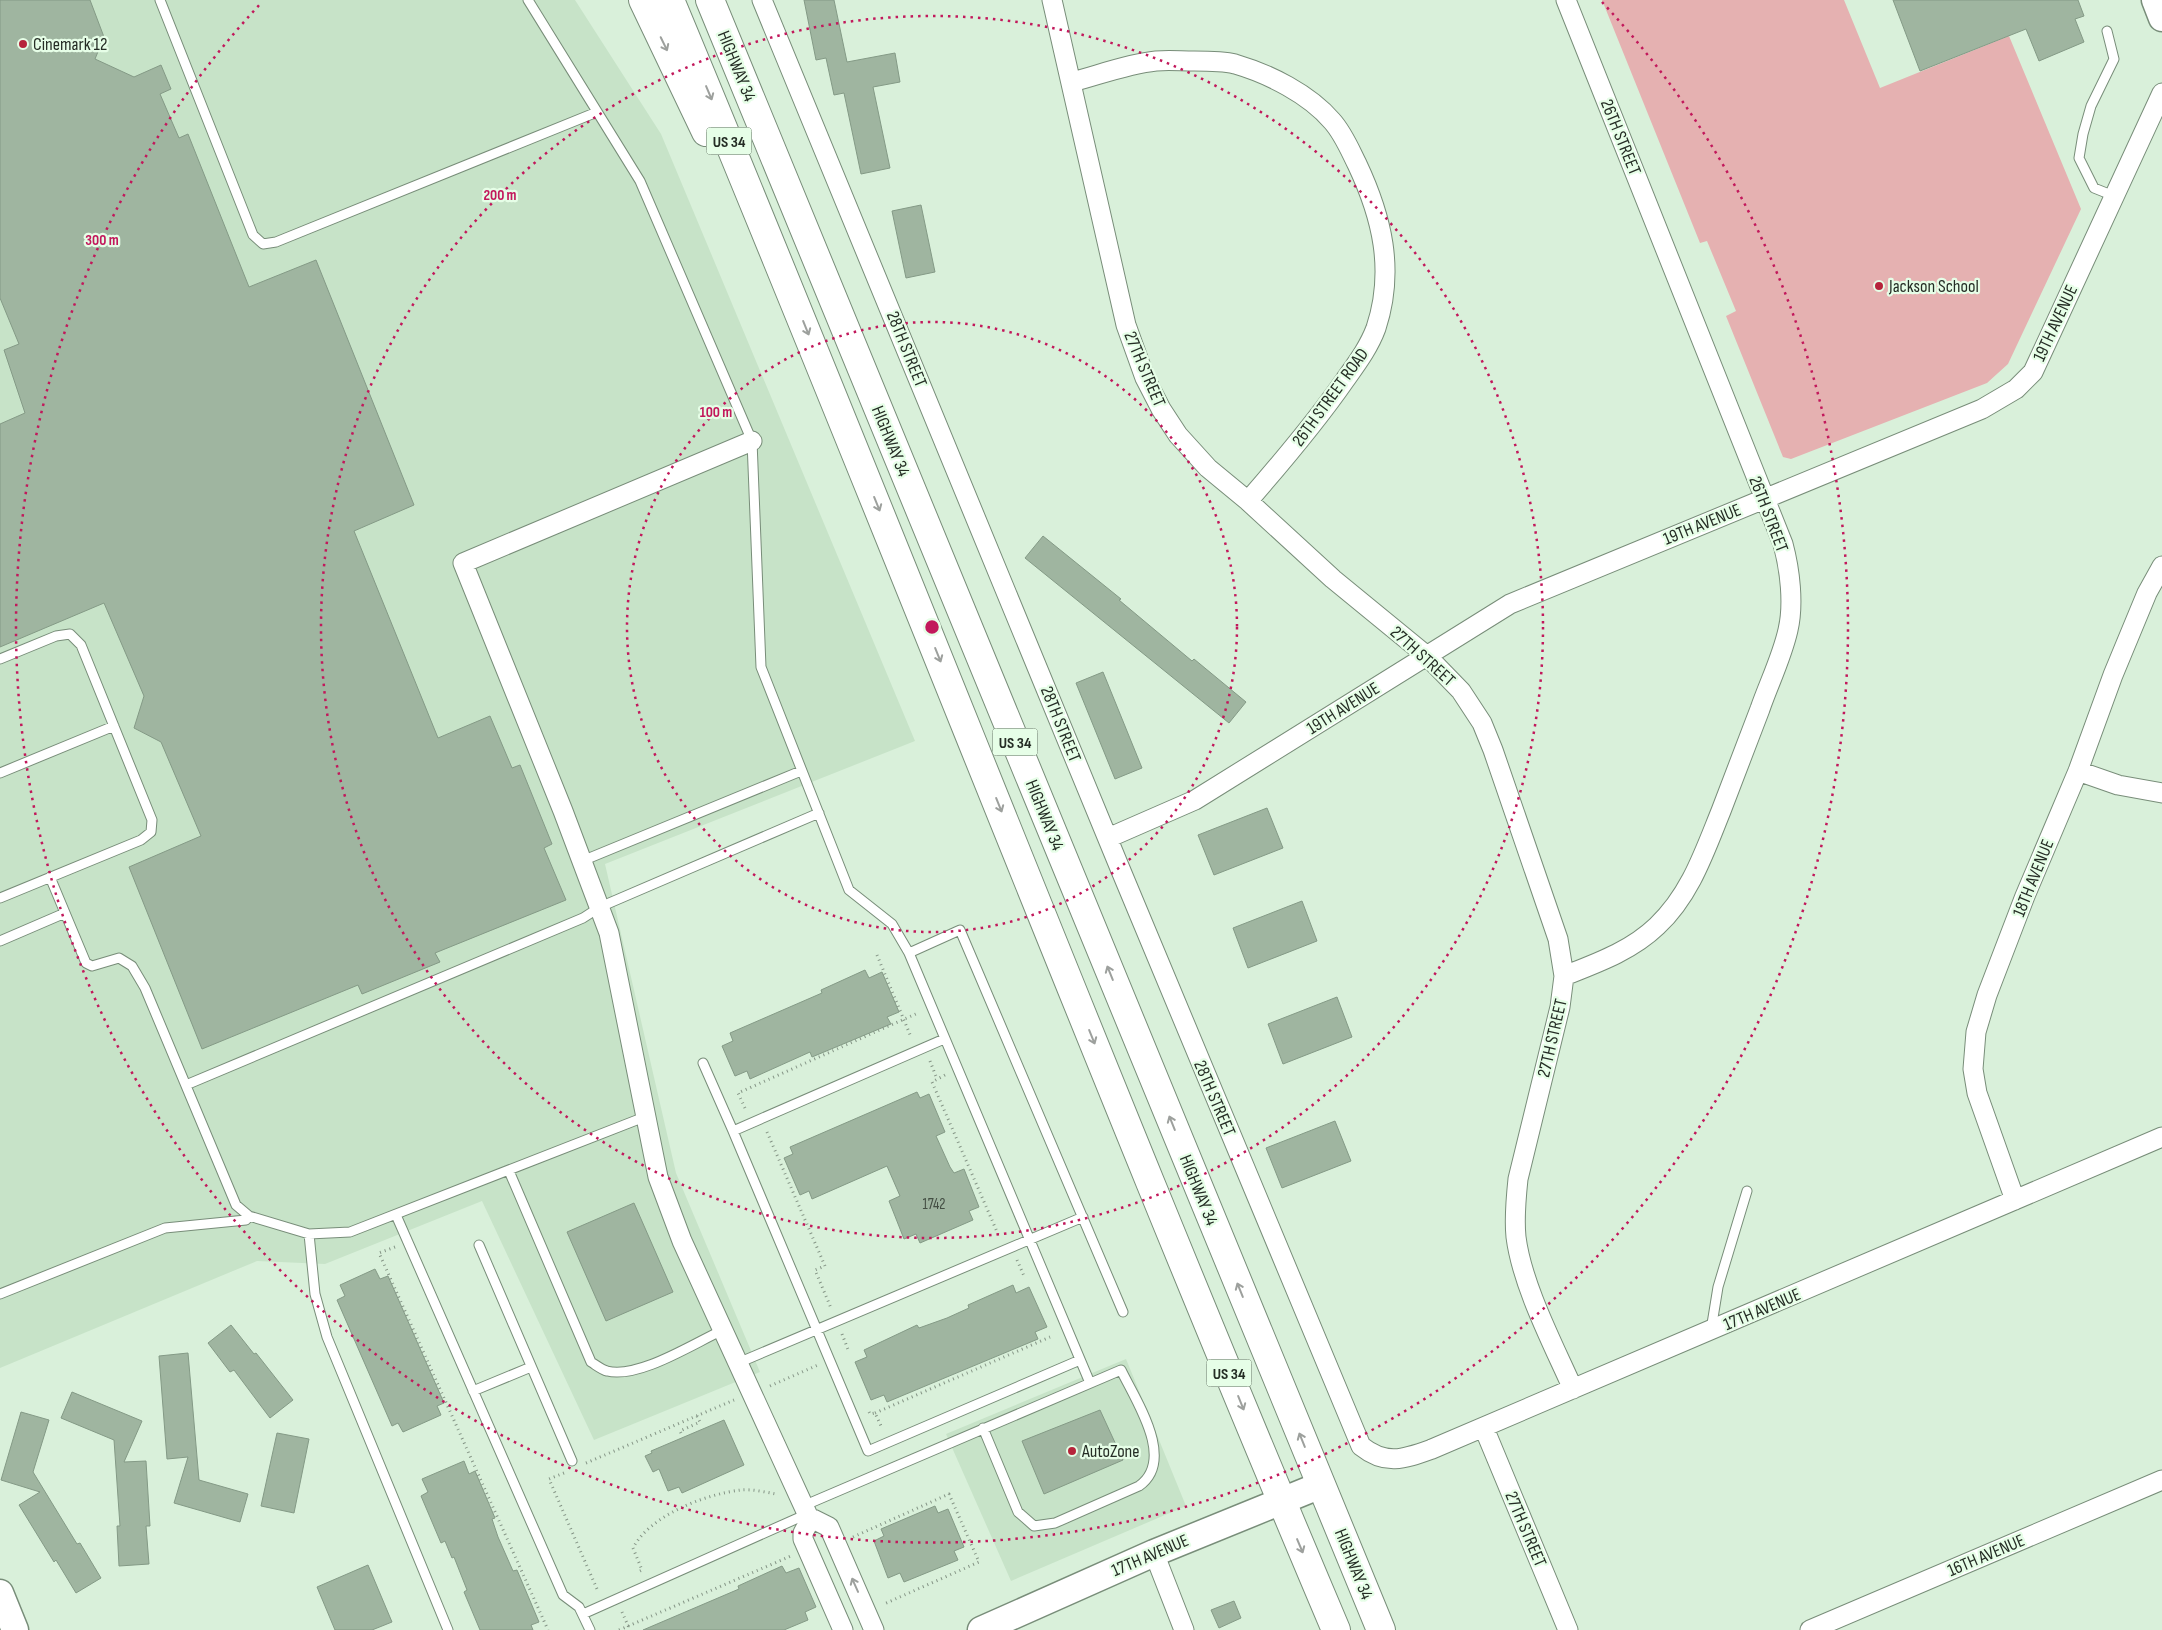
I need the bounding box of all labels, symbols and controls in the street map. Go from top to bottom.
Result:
street label: HIGHWAY 34 [713,28,760,105]
place label: Cinemark 12 [33,34,107,55]
one-way arrow [660,36,669,51]
marker: Cinemark 12 [17,38,29,50]
one-way arrow [705,86,714,101]
street label: 26TH STREET [1596,96,1645,178]
road number: US 34 [706,128,752,154]
text: 200 m [483,186,517,205]
text: 300 m [85,231,119,250]
place label: Jackson School [1888,276,1979,297]
marker: Jackson School [1873,280,1885,292]
street label: 19TH AVENUE [2029,282,2082,365]
street label: 28TH STREET [882,308,931,390]
one-way arrow [801,320,811,335]
street label: 27TH STREET [1119,328,1170,410]
street label: 26TH STREET ROAD [1288,344,1373,450]
text: 100 m [700,403,732,422]
street label: HIGHWAY 34 [867,403,914,480]
street label: 26TH STREET [1744,473,1793,555]
one-way arrow [873,496,882,511]
street label: 19TH AVENUE [1660,499,1744,550]
centre of rings [923,618,941,636]
street label: 27TH STREET [1386,622,1459,691]
one-way arrow [934,646,943,662]
street label: 19TH AVENUE [1303,678,1384,739]
street label: 28TH STREET [1036,683,1085,765]
road number: US 34 [992,729,1038,756]
street label: HIGHWAY 34 [1021,777,1068,854]
one-way arrow [994,797,1004,812]
street label: 18TH AVENUE [2008,836,2059,920]
one-way arrow [1105,966,1114,981]
street label: 27TH STREET [1533,997,1572,1079]
one-way arrow [1088,1029,1098,1044]
street label: 28TH STREET [1189,1057,1240,1139]
one-way arrow [1166,1116,1176,1131]
street label: HIGHWAY 34 [1175,1152,1222,1229]
house number: 1742 [923,1195,945,1214]
one-way arrow [1235,1282,1244,1297]
street label: 17TH AVENUE [1721,1284,1804,1335]
road number: US 34 [1206,1360,1252,1386]
one-way arrow [1238,1396,1247,1411]
one-way arrow [1297,1433,1306,1448]
place label: AutoZone [1081,1441,1140,1462]
marker: AutoZone [1066,1445,1078,1457]
street label: 27TH STREET [1500,1488,1551,1570]
street label: HIGHWAY 34 [1330,1526,1377,1603]
street label: 17TH AVENUE [1109,1530,1192,1581]
street label: 16TH AVENUE [1945,1530,2028,1581]
one-way arrow [1296,1538,1306,1553]
one-way arrow [849,1578,859,1593]

